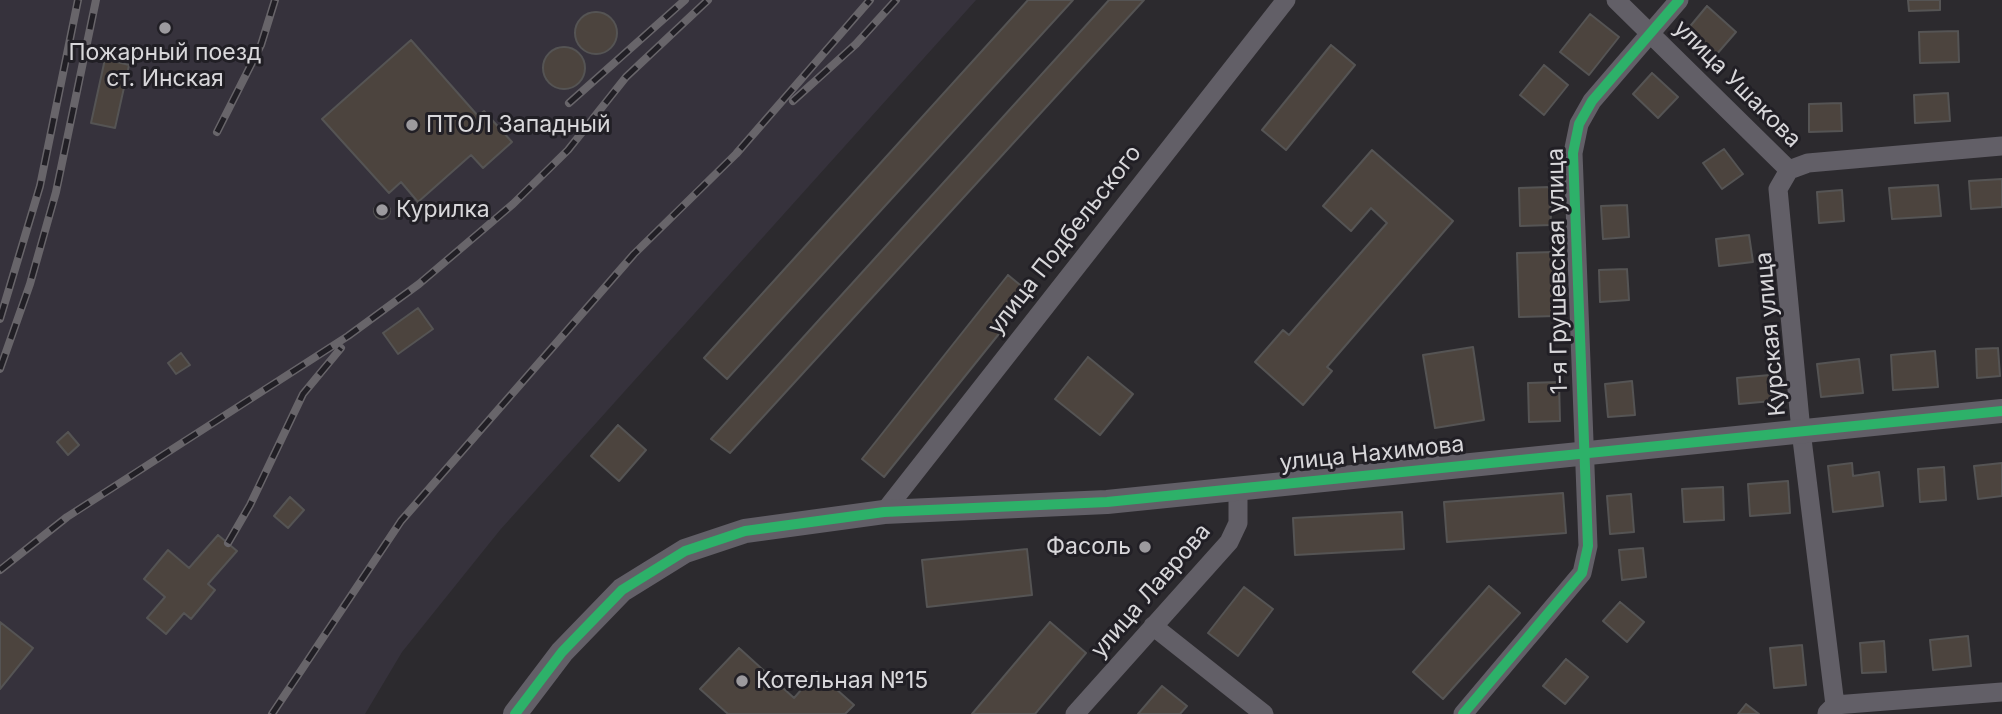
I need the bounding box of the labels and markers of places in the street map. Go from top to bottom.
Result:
marker: Пожарный поезд ст. Инская [157,20,173,36]
place label: Пожарный поезд ст. Инская [68,39,262,93]
place label: ПТОЛ Западный [426,111,611,139]
marker: ПТОЛ Западный [404,117,420,133]
place label: Курилка [396,196,490,224]
marker: Курилка [374,202,390,218]
place label: Фасоль [1046,533,1131,561]
marker: Фасоль [1137,539,1153,555]
place label: Котельная №15 [756,667,928,695]
marker: Котельная №15 [734,673,750,689]

